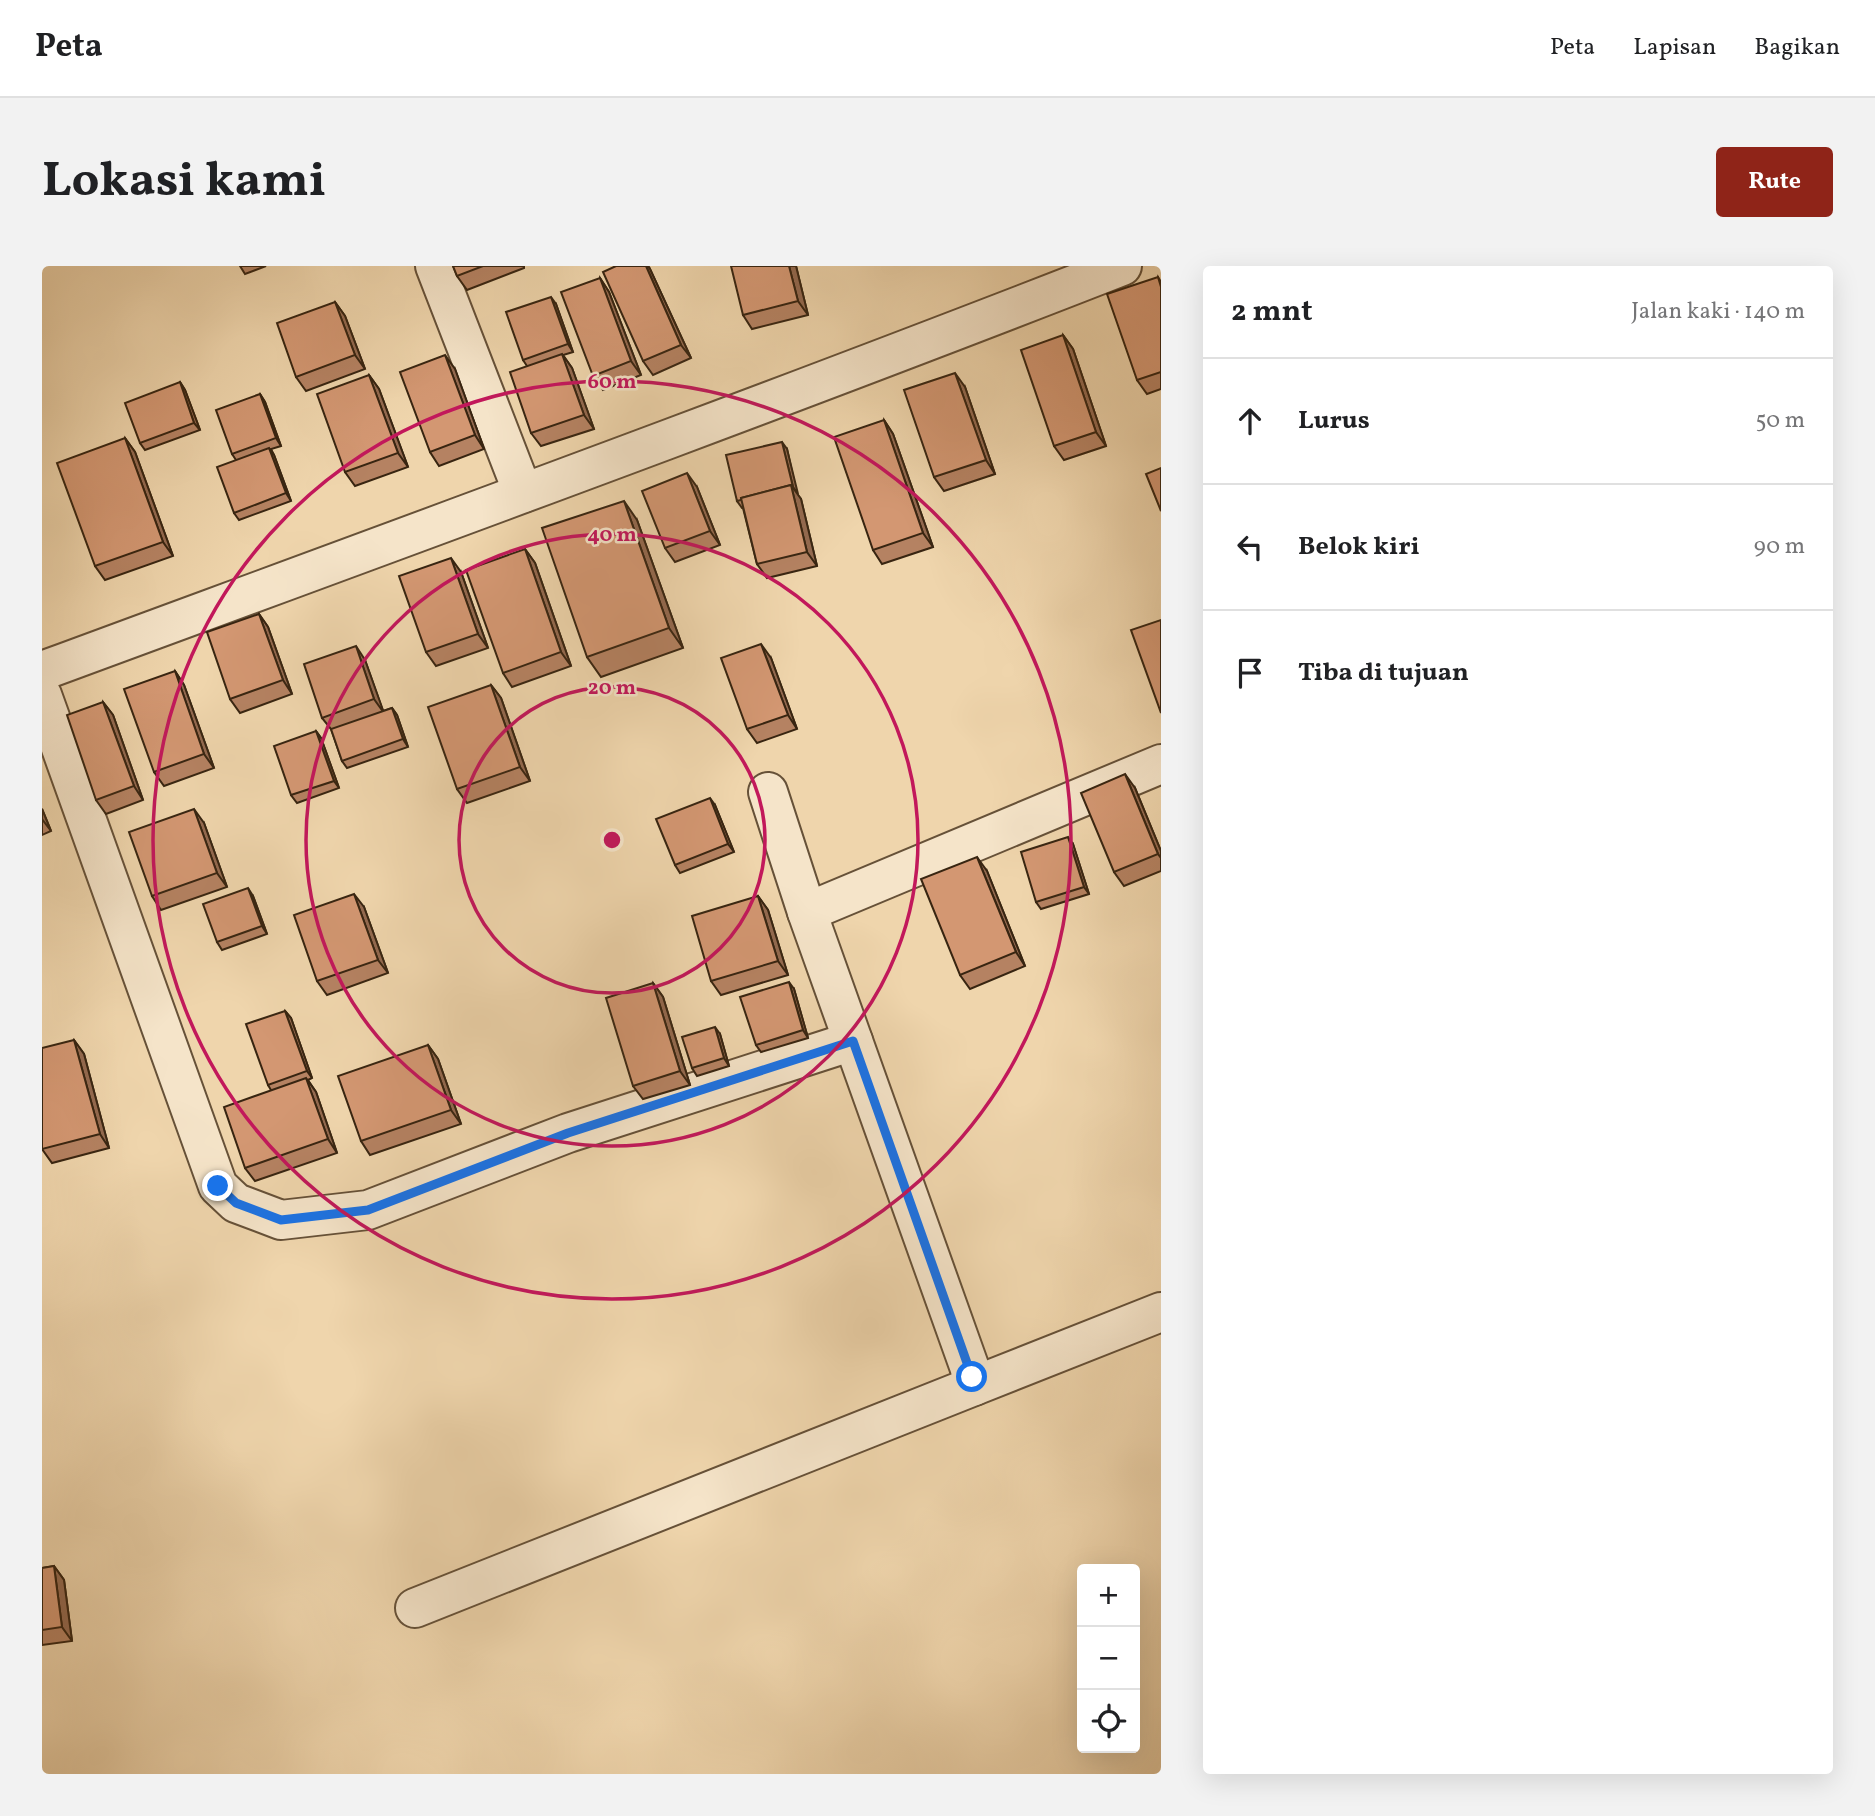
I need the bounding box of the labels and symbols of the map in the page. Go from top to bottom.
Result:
text: 60 m [588,368,636,397]
text: 40 m [587,521,637,550]
text: 20 m [588,674,636,703]
centre of rings [600,828,624,852]
route end [202,1170,233,1201]
route start [956,1361,987,1392]

